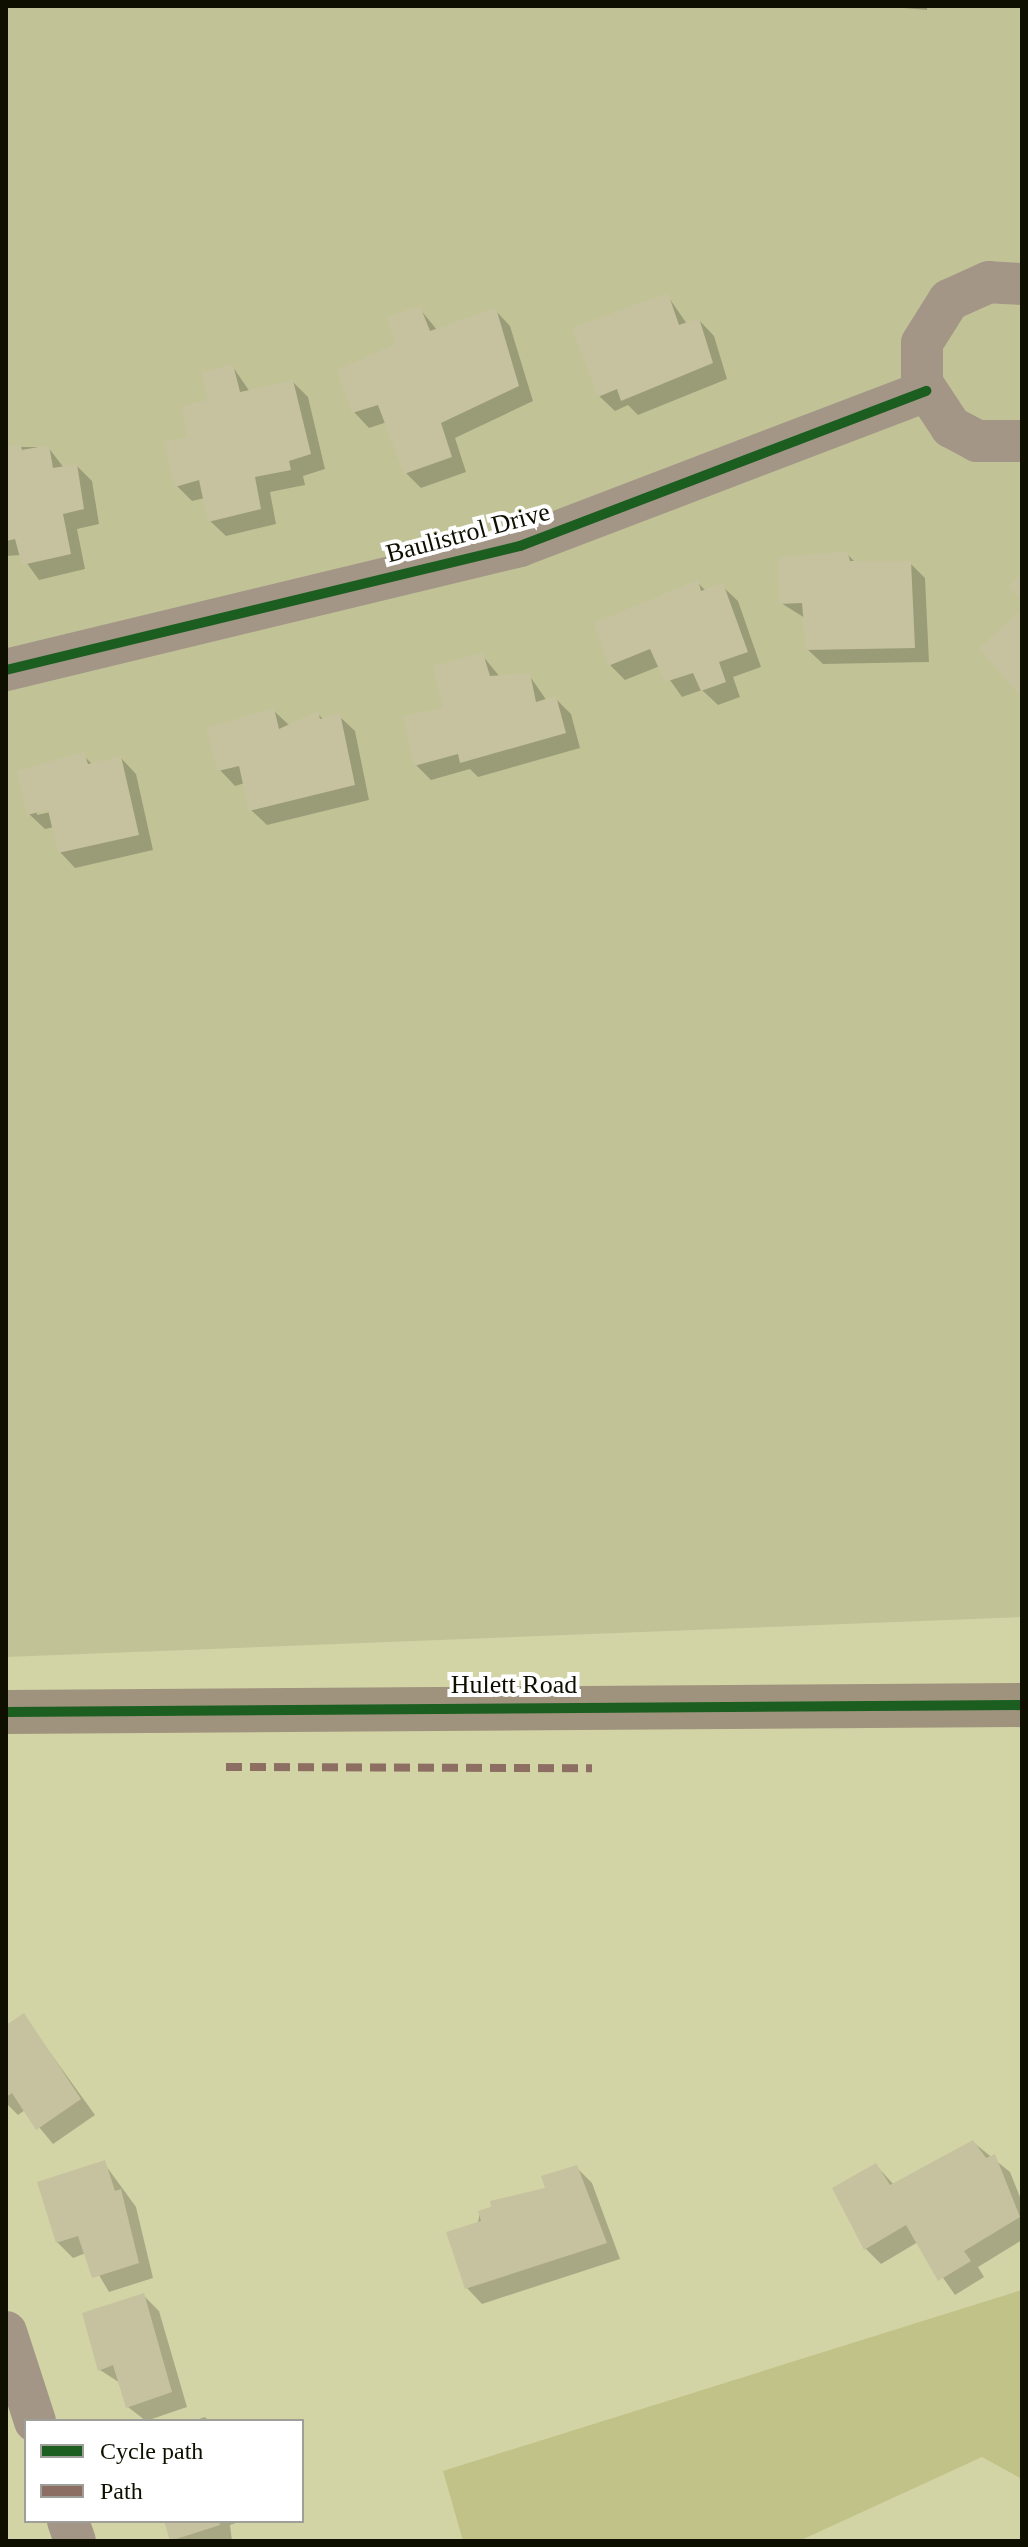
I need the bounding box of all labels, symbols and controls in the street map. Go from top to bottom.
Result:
street label: Baulistrol Drive [383,496,553,570]
street label: Hulett Road [451,1669,577,1701]
legend [24,2419,304,2523]
text: Cycle path [100,2438,203,2464]
text: Path [100,2478,143,2504]

